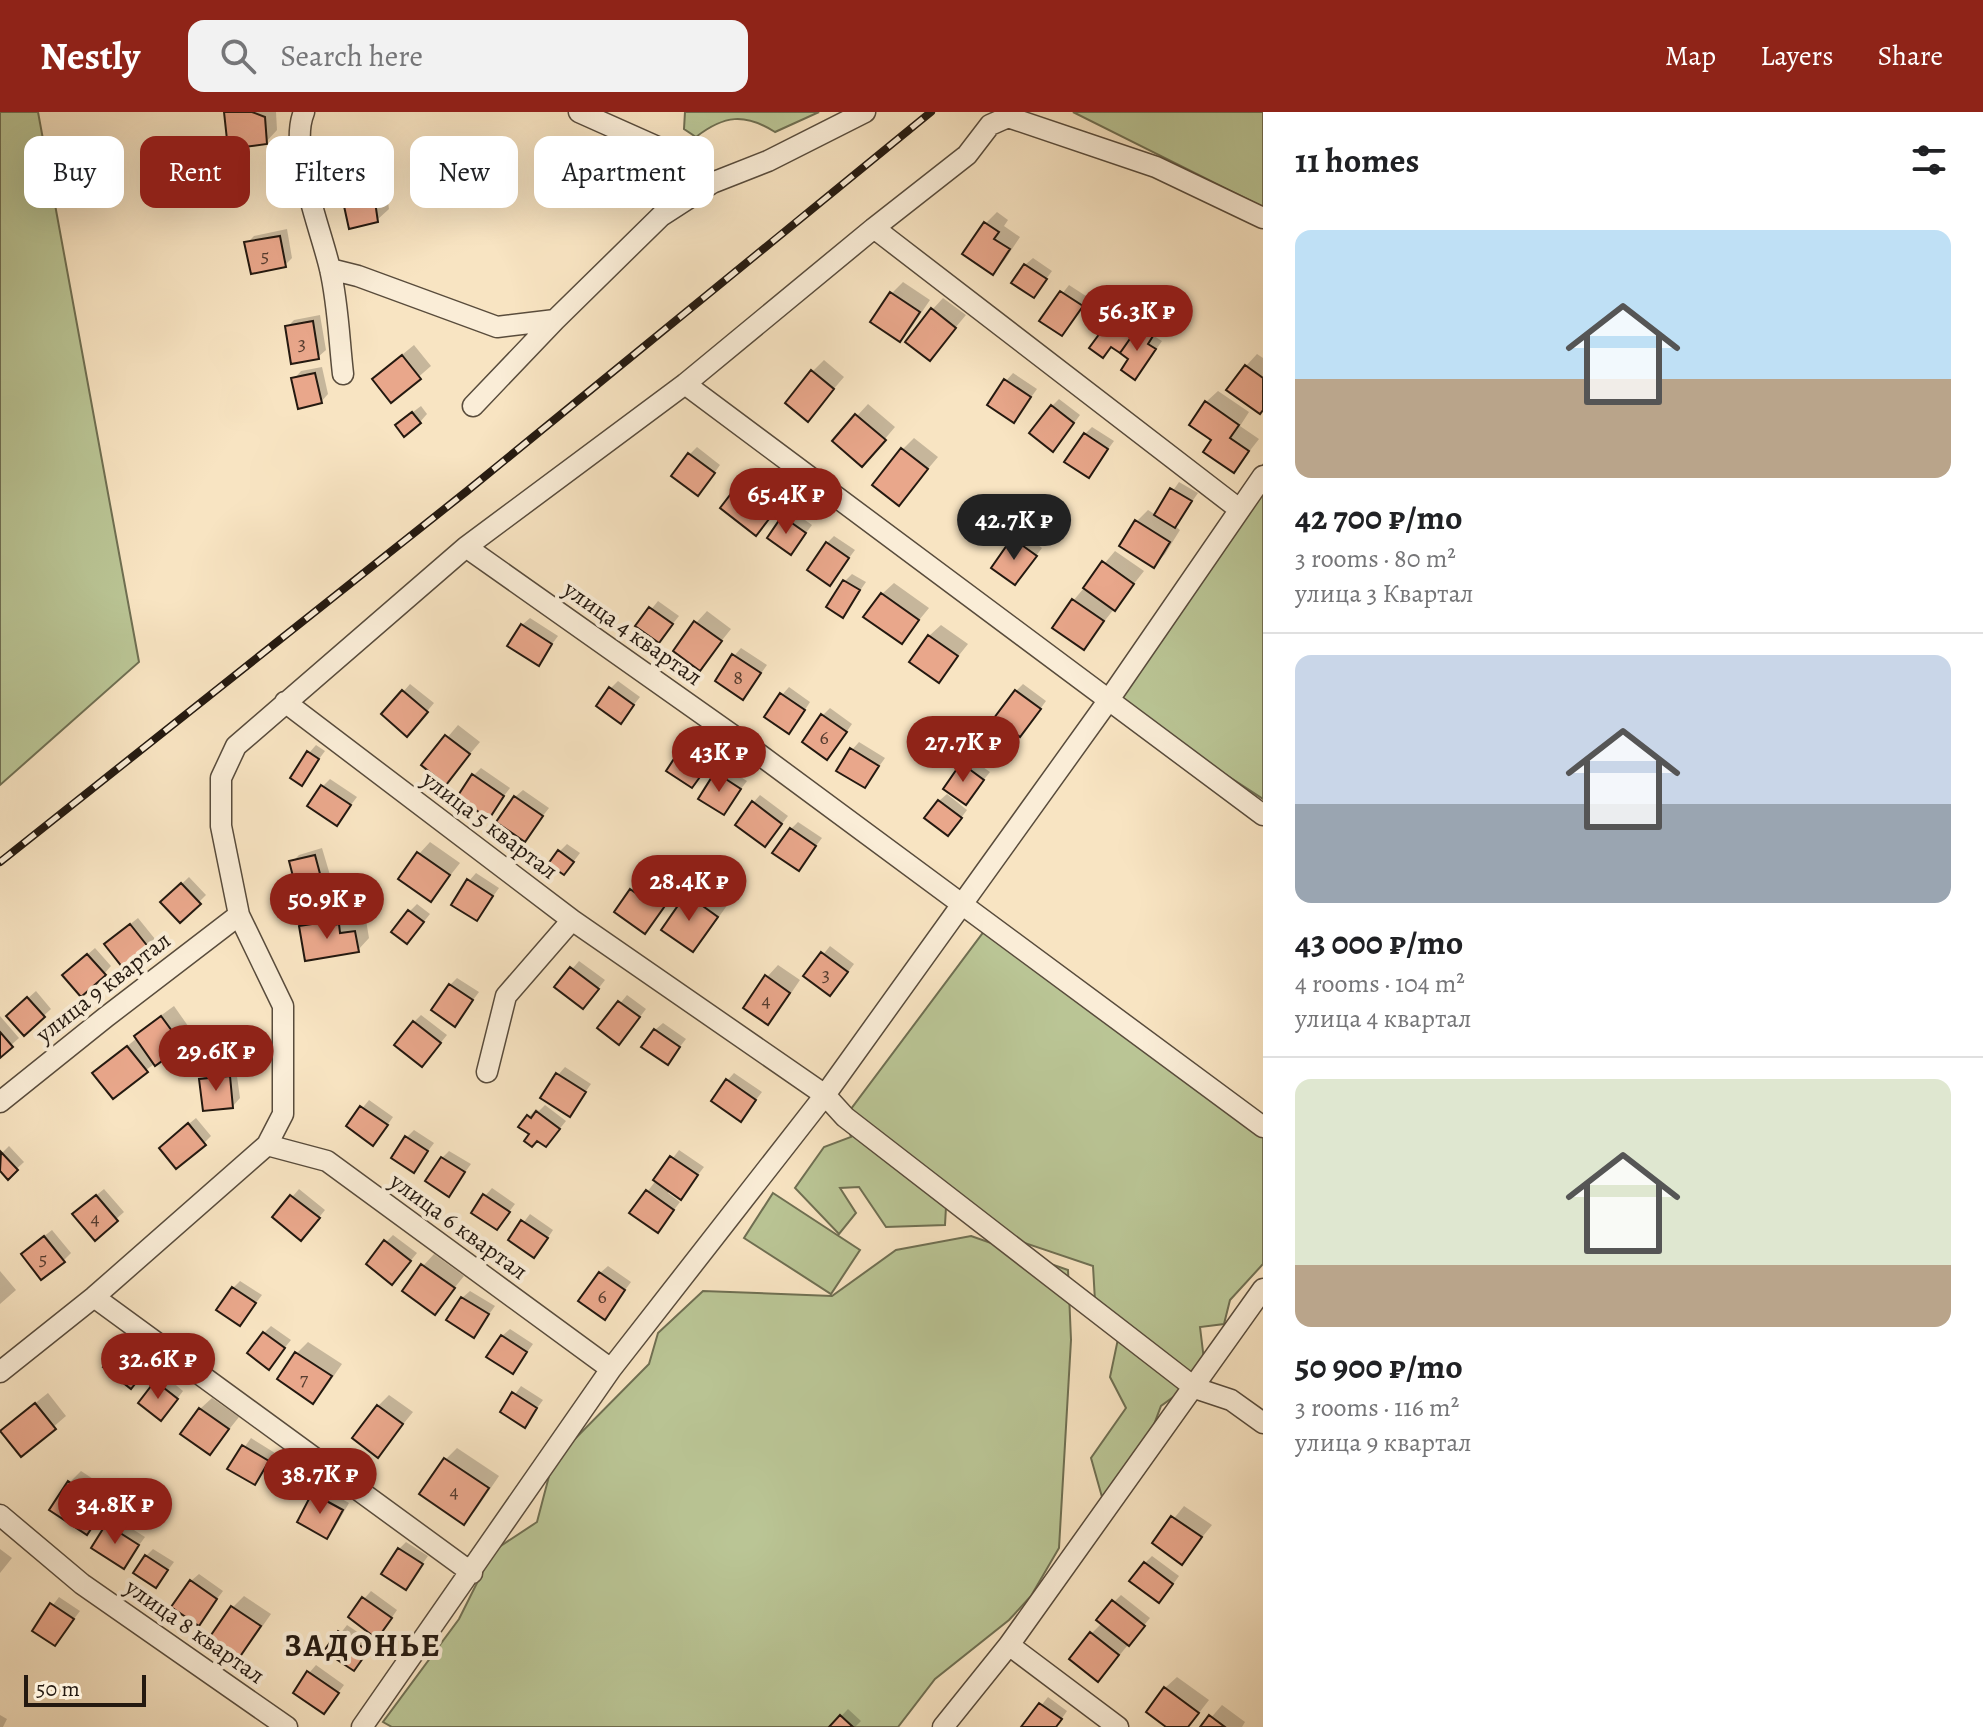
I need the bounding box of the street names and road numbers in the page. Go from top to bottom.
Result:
street label: улица 4 квартал [556,573,709,693]
street label: улица 5 квартал [415,763,564,887]
street label: улица 9 квартал [28,924,177,1050]
street label: улица 6 квартал [383,1165,534,1287]
street label: улица 8 квартал [118,1570,271,1691]

